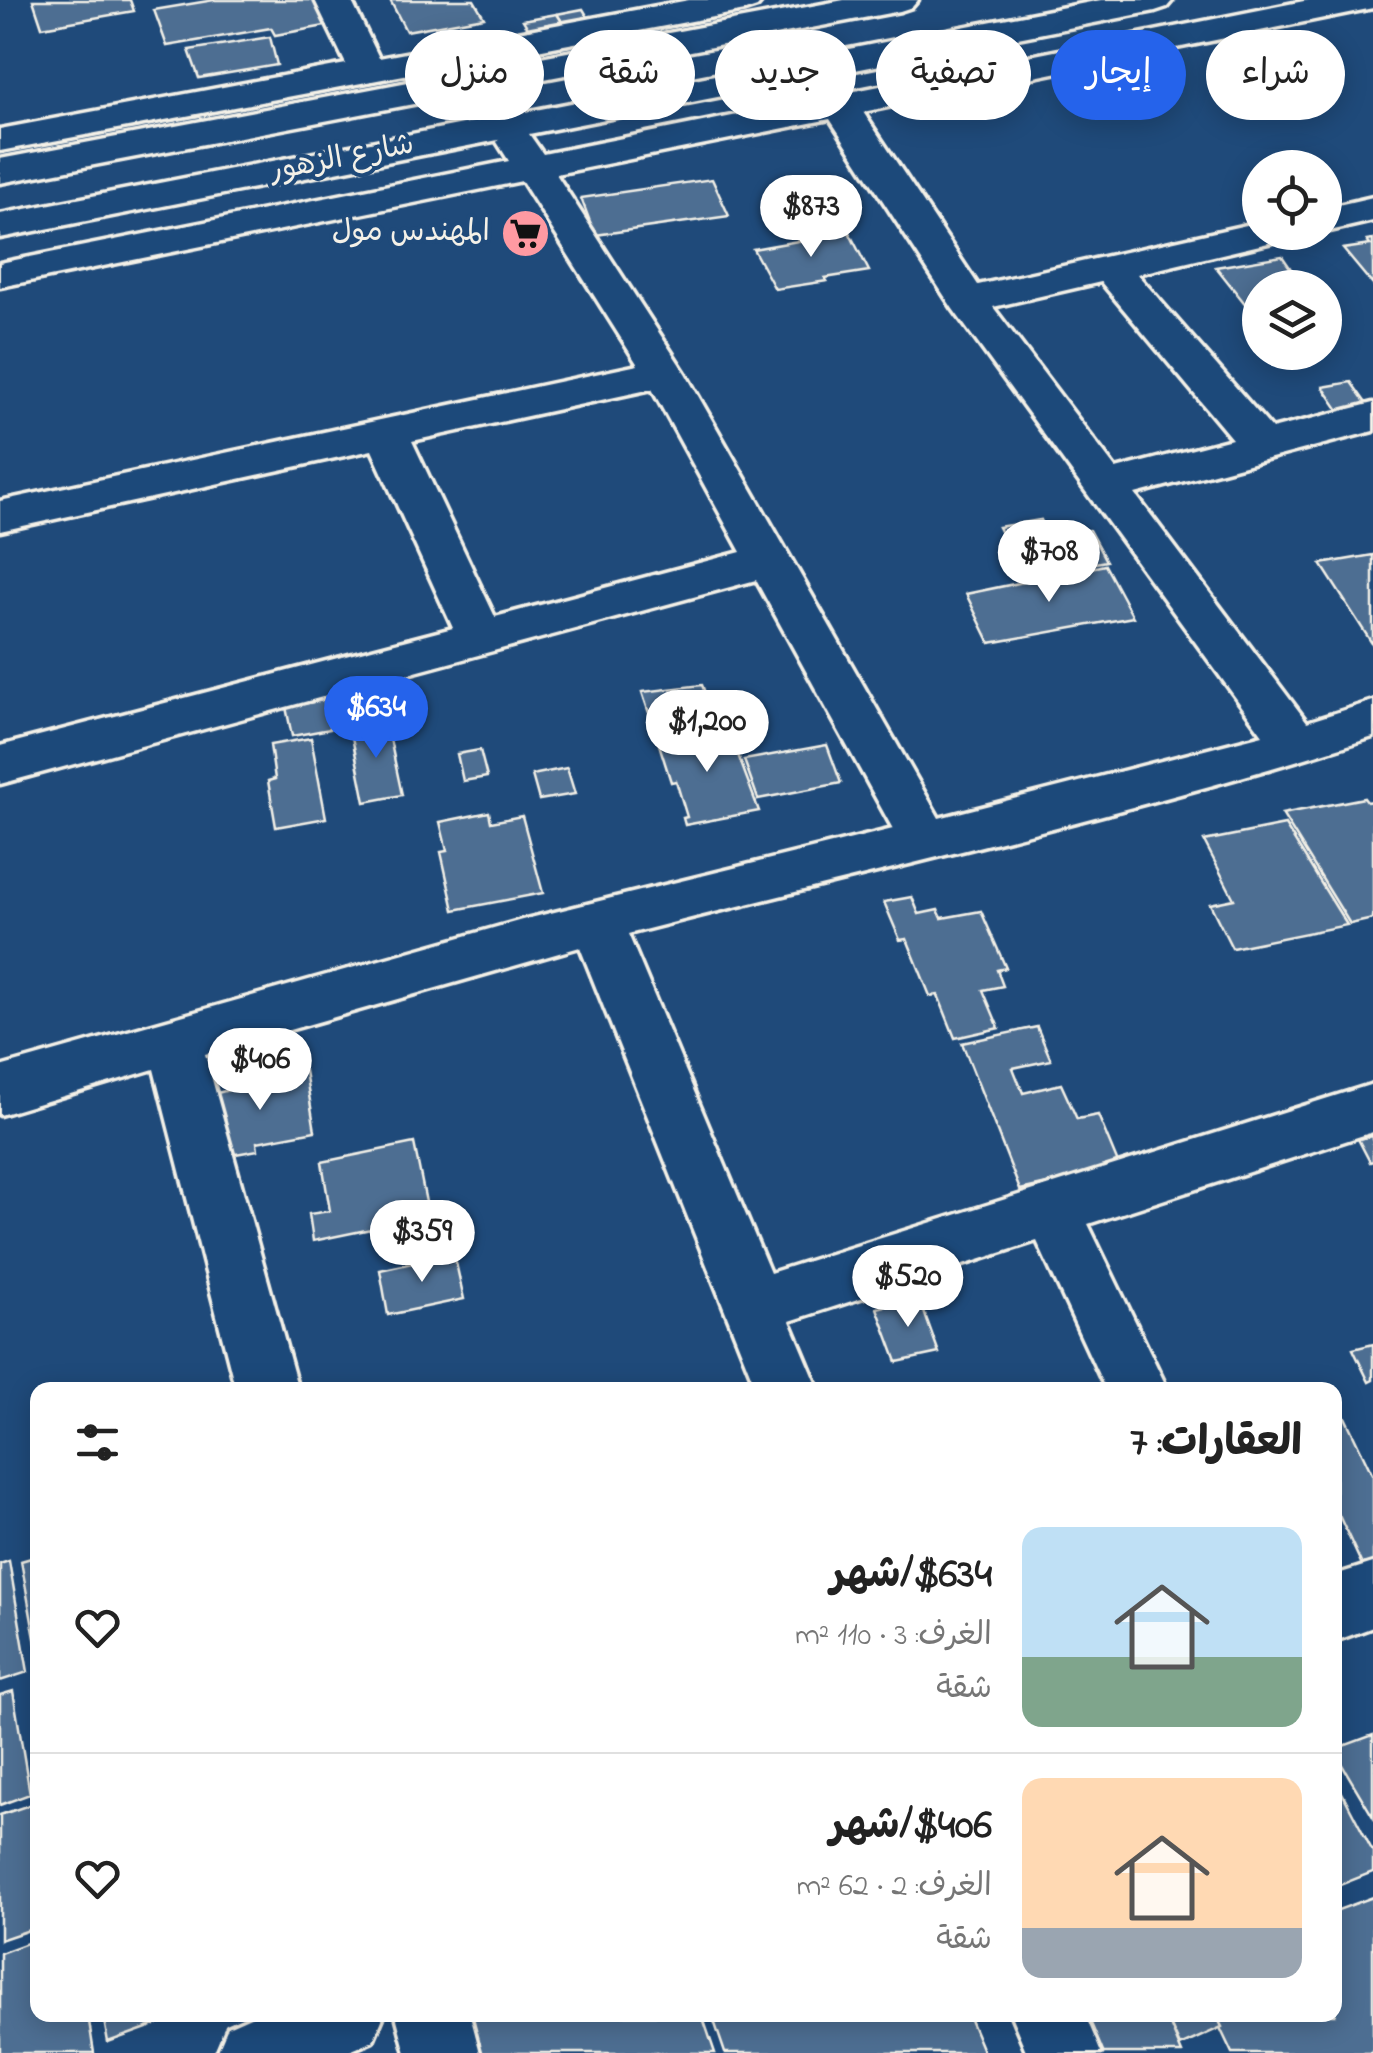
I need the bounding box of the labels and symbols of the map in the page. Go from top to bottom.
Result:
street label: شارع الزهور [265,123,418,195]
pin: $873 [752,175,870,260]
supermarket icon: المهندس مول [499,207,551,259]
place label: المهندس مول [332,211,490,255]
pin: $708 [990,520,1108,605]
pin: $634 [317,676,435,761]
pin: $1,200 [626,690,788,775]
pin: $406 [201,1028,319,1113]
pin: $359 [363,1200,481,1285]
pin: $520 [849,1245,967,1330]

